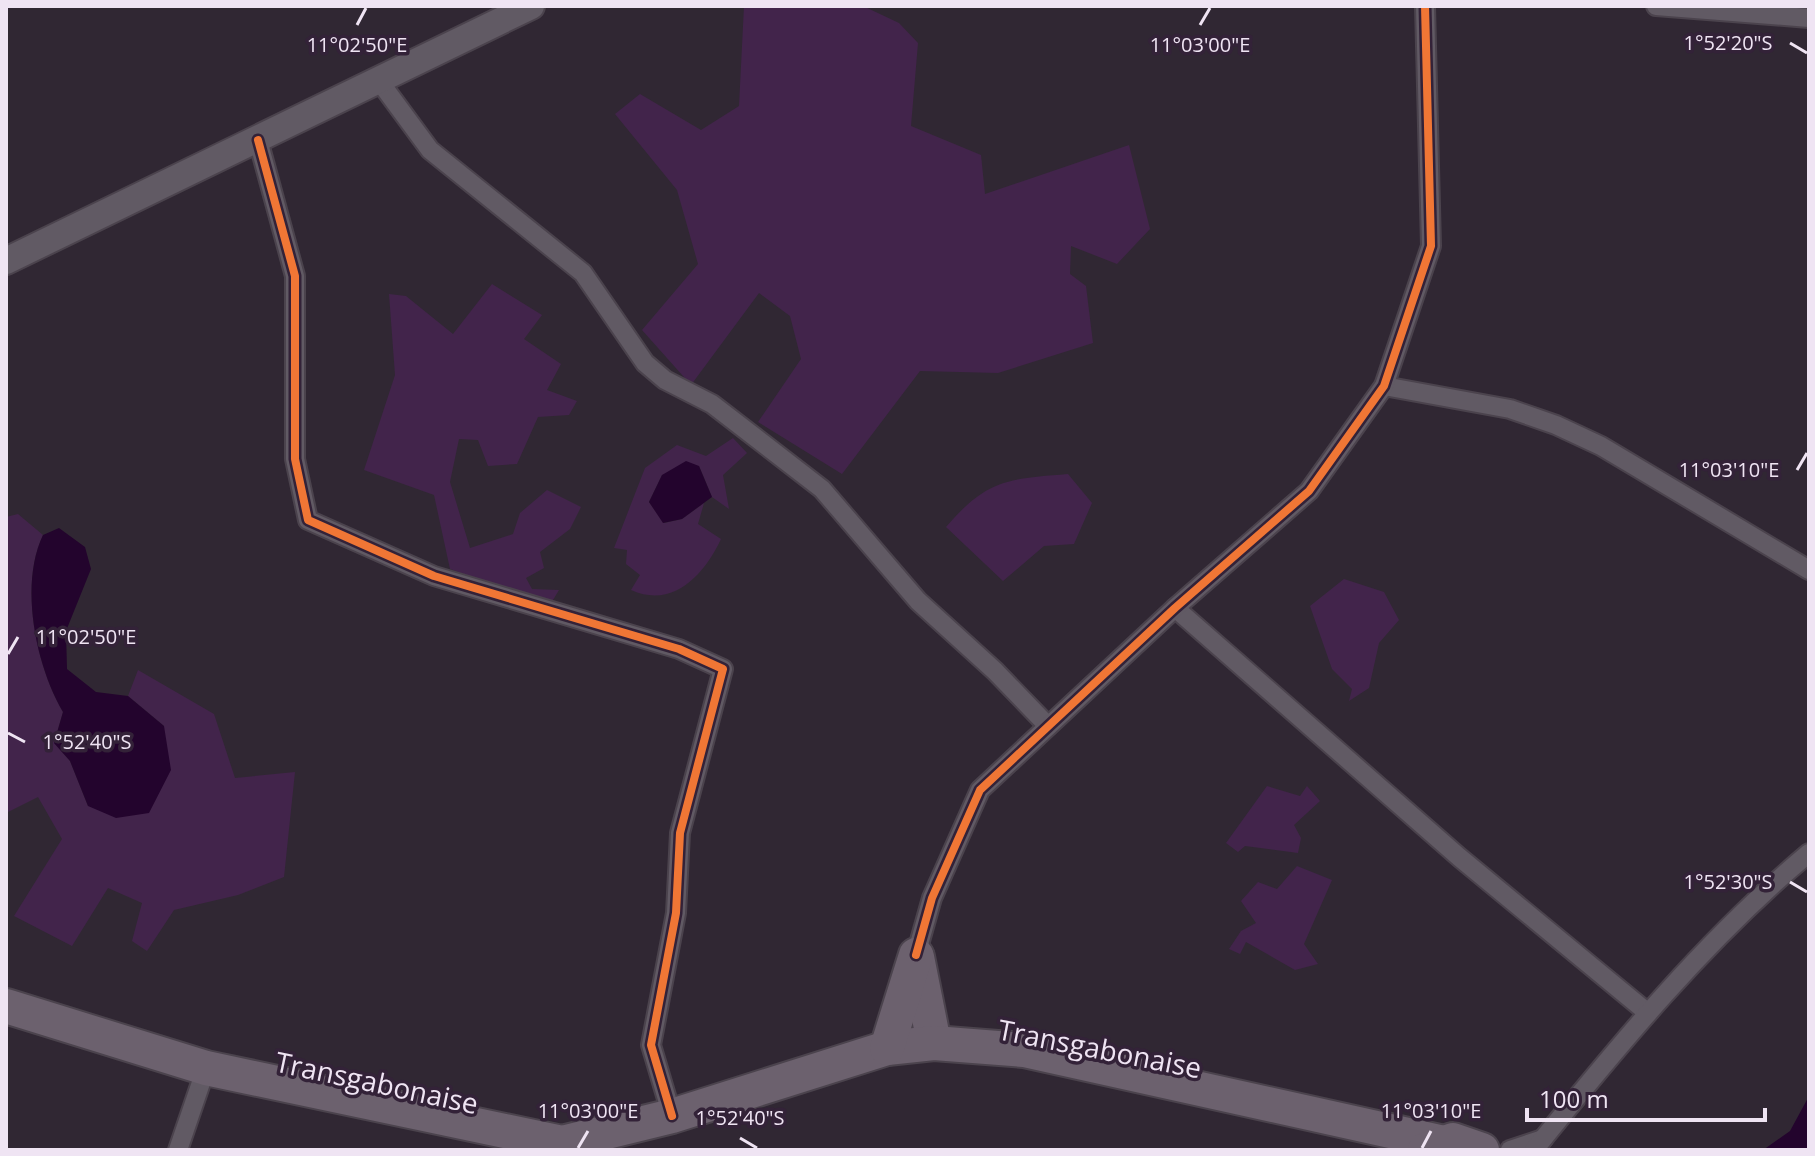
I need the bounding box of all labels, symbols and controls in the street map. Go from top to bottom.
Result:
text: 1°52'20"S [1683,29,1773,56]
text: 11°02'50"E [307,31,407,58]
text: 11°03'00"E [1150,31,1250,58]
text: 11°03'10"E [1679,456,1779,483]
text: 11°02'50"E [36,623,136,650]
text: 1°52'40"S [42,728,132,755]
text: 1°52'30"S [1683,868,1773,895]
street label: Transgabonaise [995,1010,1205,1086]
street label: Transgabonaise [272,1042,482,1122]
scale bar [1527,1072,1765,1122]
text: 100 m [1539,1082,1609,1115]
text: 11°03'00"E [538,1097,638,1124]
text: 11°03'10"E [1381,1097,1481,1124]
text: 1°52'40"S [695,1104,785,1131]

